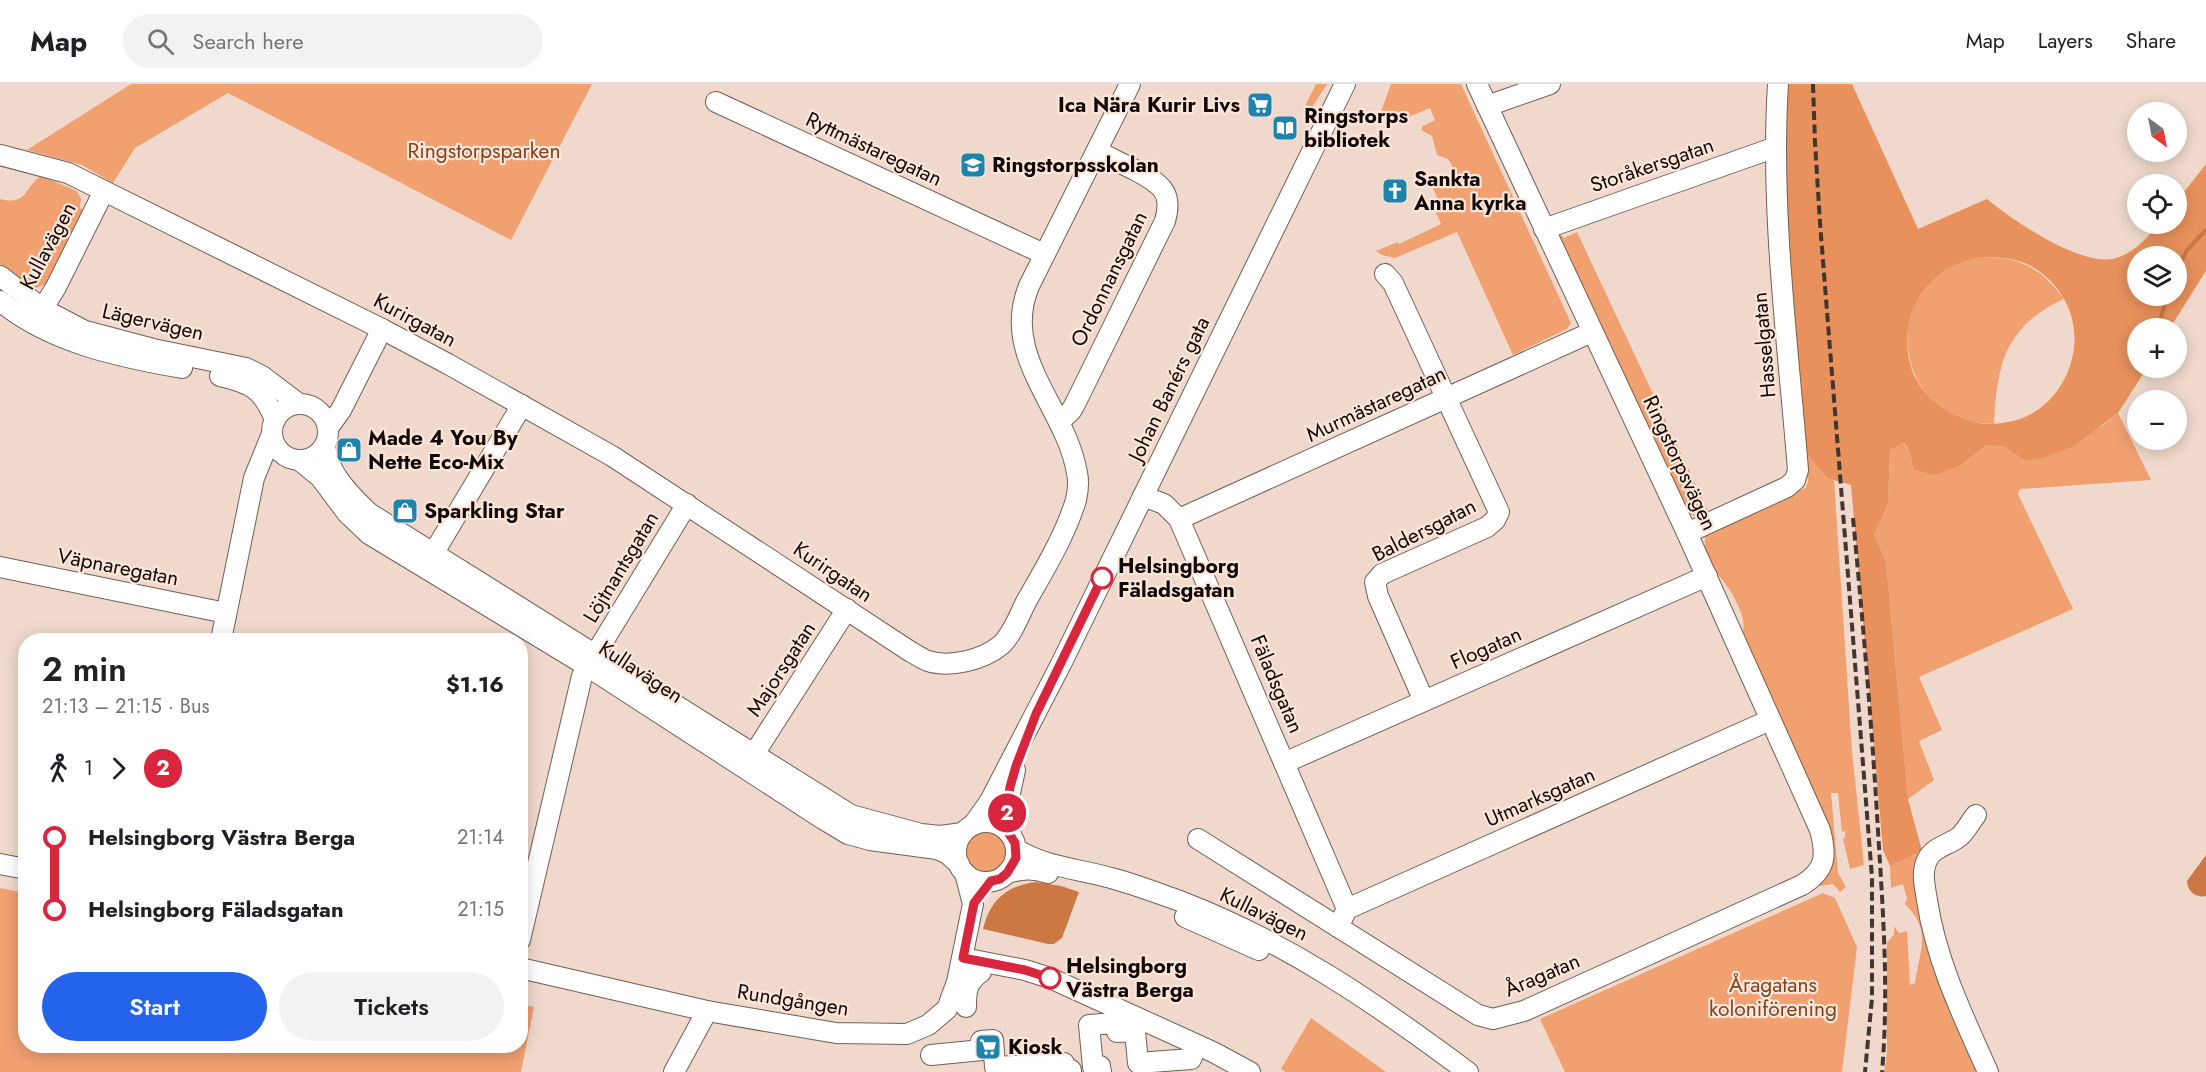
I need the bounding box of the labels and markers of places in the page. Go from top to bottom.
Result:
place label: Ica Nära Kurir Livs [1058,90,1240,120]
supermarket icon: Ica Nära Kurir Livs [1245,90,1275,120]
place label: Ringstorps bibliotek [1304,101,1408,155]
library icon: Ringstorps bibliotek [1270,113,1300,143]
school or university icon: Ringstorpsskolan [958,150,988,180]
place label: Ringstorpsskolan [992,150,1159,180]
place label: Sankta Anna kyrka [1413,164,1527,218]
church icon: Sankta Anna kyrka [1380,176,1410,206]
place label: Made 4 You By Nette Eco-Mix [368,423,519,477]
shop icon: Made 4 You By Nette Eco-Mix [334,435,364,465]
shop icon: Sparkling Star [390,496,420,526]
place label: Sparkling Star [424,496,565,526]
place label: Helsingborg Fäladsgatan [1118,551,1239,605]
marker: Helsingborg Fäladsgatan [1091,567,1113,589]
place label: Helsingborg Västra Berga [1065,951,1194,1005]
marker: Helsingborg Västra Berga [1039,967,1061,989]
supermarket icon: Kiosk [973,1032,1003,1062]
place label: Kiosk [1008,1032,1063,1062]

